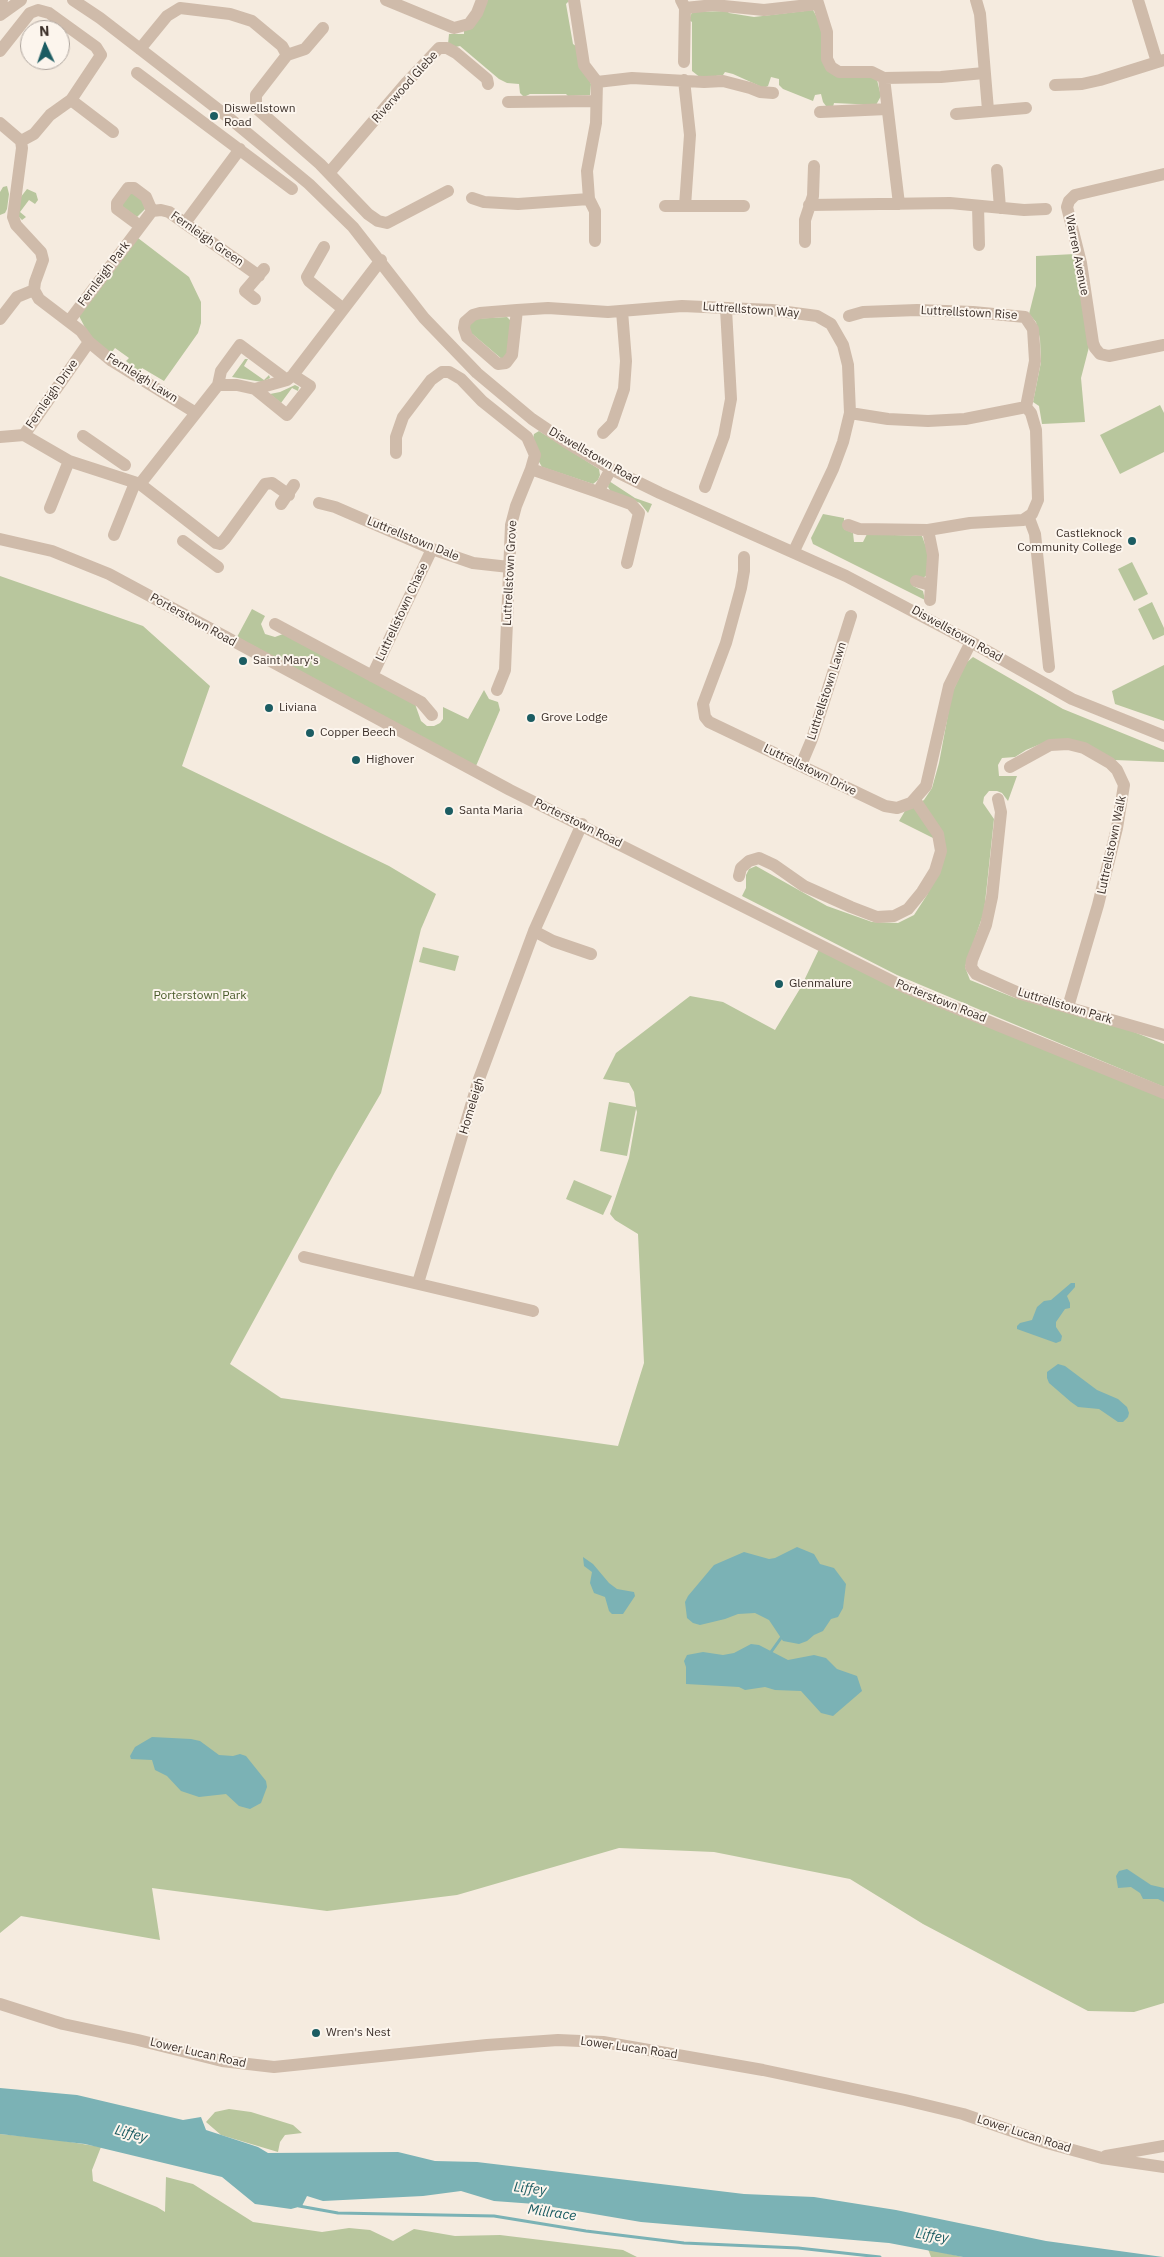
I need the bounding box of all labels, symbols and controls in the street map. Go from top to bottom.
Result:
north arrow [20,20,70,70]
text: N [39,22,50,40]
street label: Riverwood Glebe [369,48,441,126]
place label: Diswellstown Road [224,102,296,130]
marker: Diswellstown Road [208,110,220,122]
street label: Fernleigh Green [168,209,246,269]
street label: Warren Avenue [1062,213,1092,297]
street label: Fernleigh Park [75,239,133,309]
street label: Luttrellstown Way [702,299,800,321]
street label: Luttrellstown Rise [920,303,1018,323]
street label: Fernleigh Lawn [104,350,180,406]
street label: Fernleigh Drive [23,357,81,431]
street label: Diswellstown Road [546,424,642,488]
street label: Luttrellstown Dale [365,514,461,564]
street label: Luttrellstown Grove [500,520,520,626]
place label: Castleknock Community College [1017,527,1122,555]
marker: Castleknock Community College [1126,535,1138,547]
street label: Luttrellstown Chase [373,560,431,664]
street label: Porterstown Road [147,590,239,650]
street label: Diswellstown Road [909,603,1005,665]
street label: Luttrellstown Lawn [804,640,850,742]
place label: Saint Mary's [253,654,319,668]
marker: Saint Mary's [237,655,249,667]
place label: Liviana [279,701,317,715]
marker: Liviana [263,702,275,714]
place label: Grove Lodge [541,711,608,725]
marker: Grove Lodge [525,712,537,724]
place label: Copper Beech [320,726,396,740]
marker: Copper Beech [304,727,316,739]
street label: Luttrellstown Drive [761,741,859,799]
place label: Highover [366,753,414,767]
marker: Highover [350,754,362,766]
street label: Luttrellstown Walk [1095,794,1129,896]
street label: Porterstown Road [532,795,624,851]
place label: Santa Maria [459,804,523,818]
marker: Santa Maria [443,805,455,817]
street label: Porterstown Road [894,976,988,1026]
place label: Glenmalure [789,977,852,991]
marker: Glenmalure [773,978,785,990]
street label: Luttrellstown Park [1016,985,1114,1027]
park label: Porterstown Park [153,989,247,1003]
street label: Homeleigh [457,1076,487,1136]
place label: Wren's Nest [326,2026,391,2040]
marker: Wren's Nest [310,2027,322,2039]
street label: Lower Lucan Road [580,2034,678,2062]
street label: Lower Lucan Road [149,2035,247,2071]
street label: Lower Lucan Road [975,2112,1073,2156]
water label: Liffey [113,2122,149,2146]
water label: Liffey [513,2179,547,2199]
water label: Millrace [527,2201,577,2225]
water label: Liffey [914,2225,950,2247]

